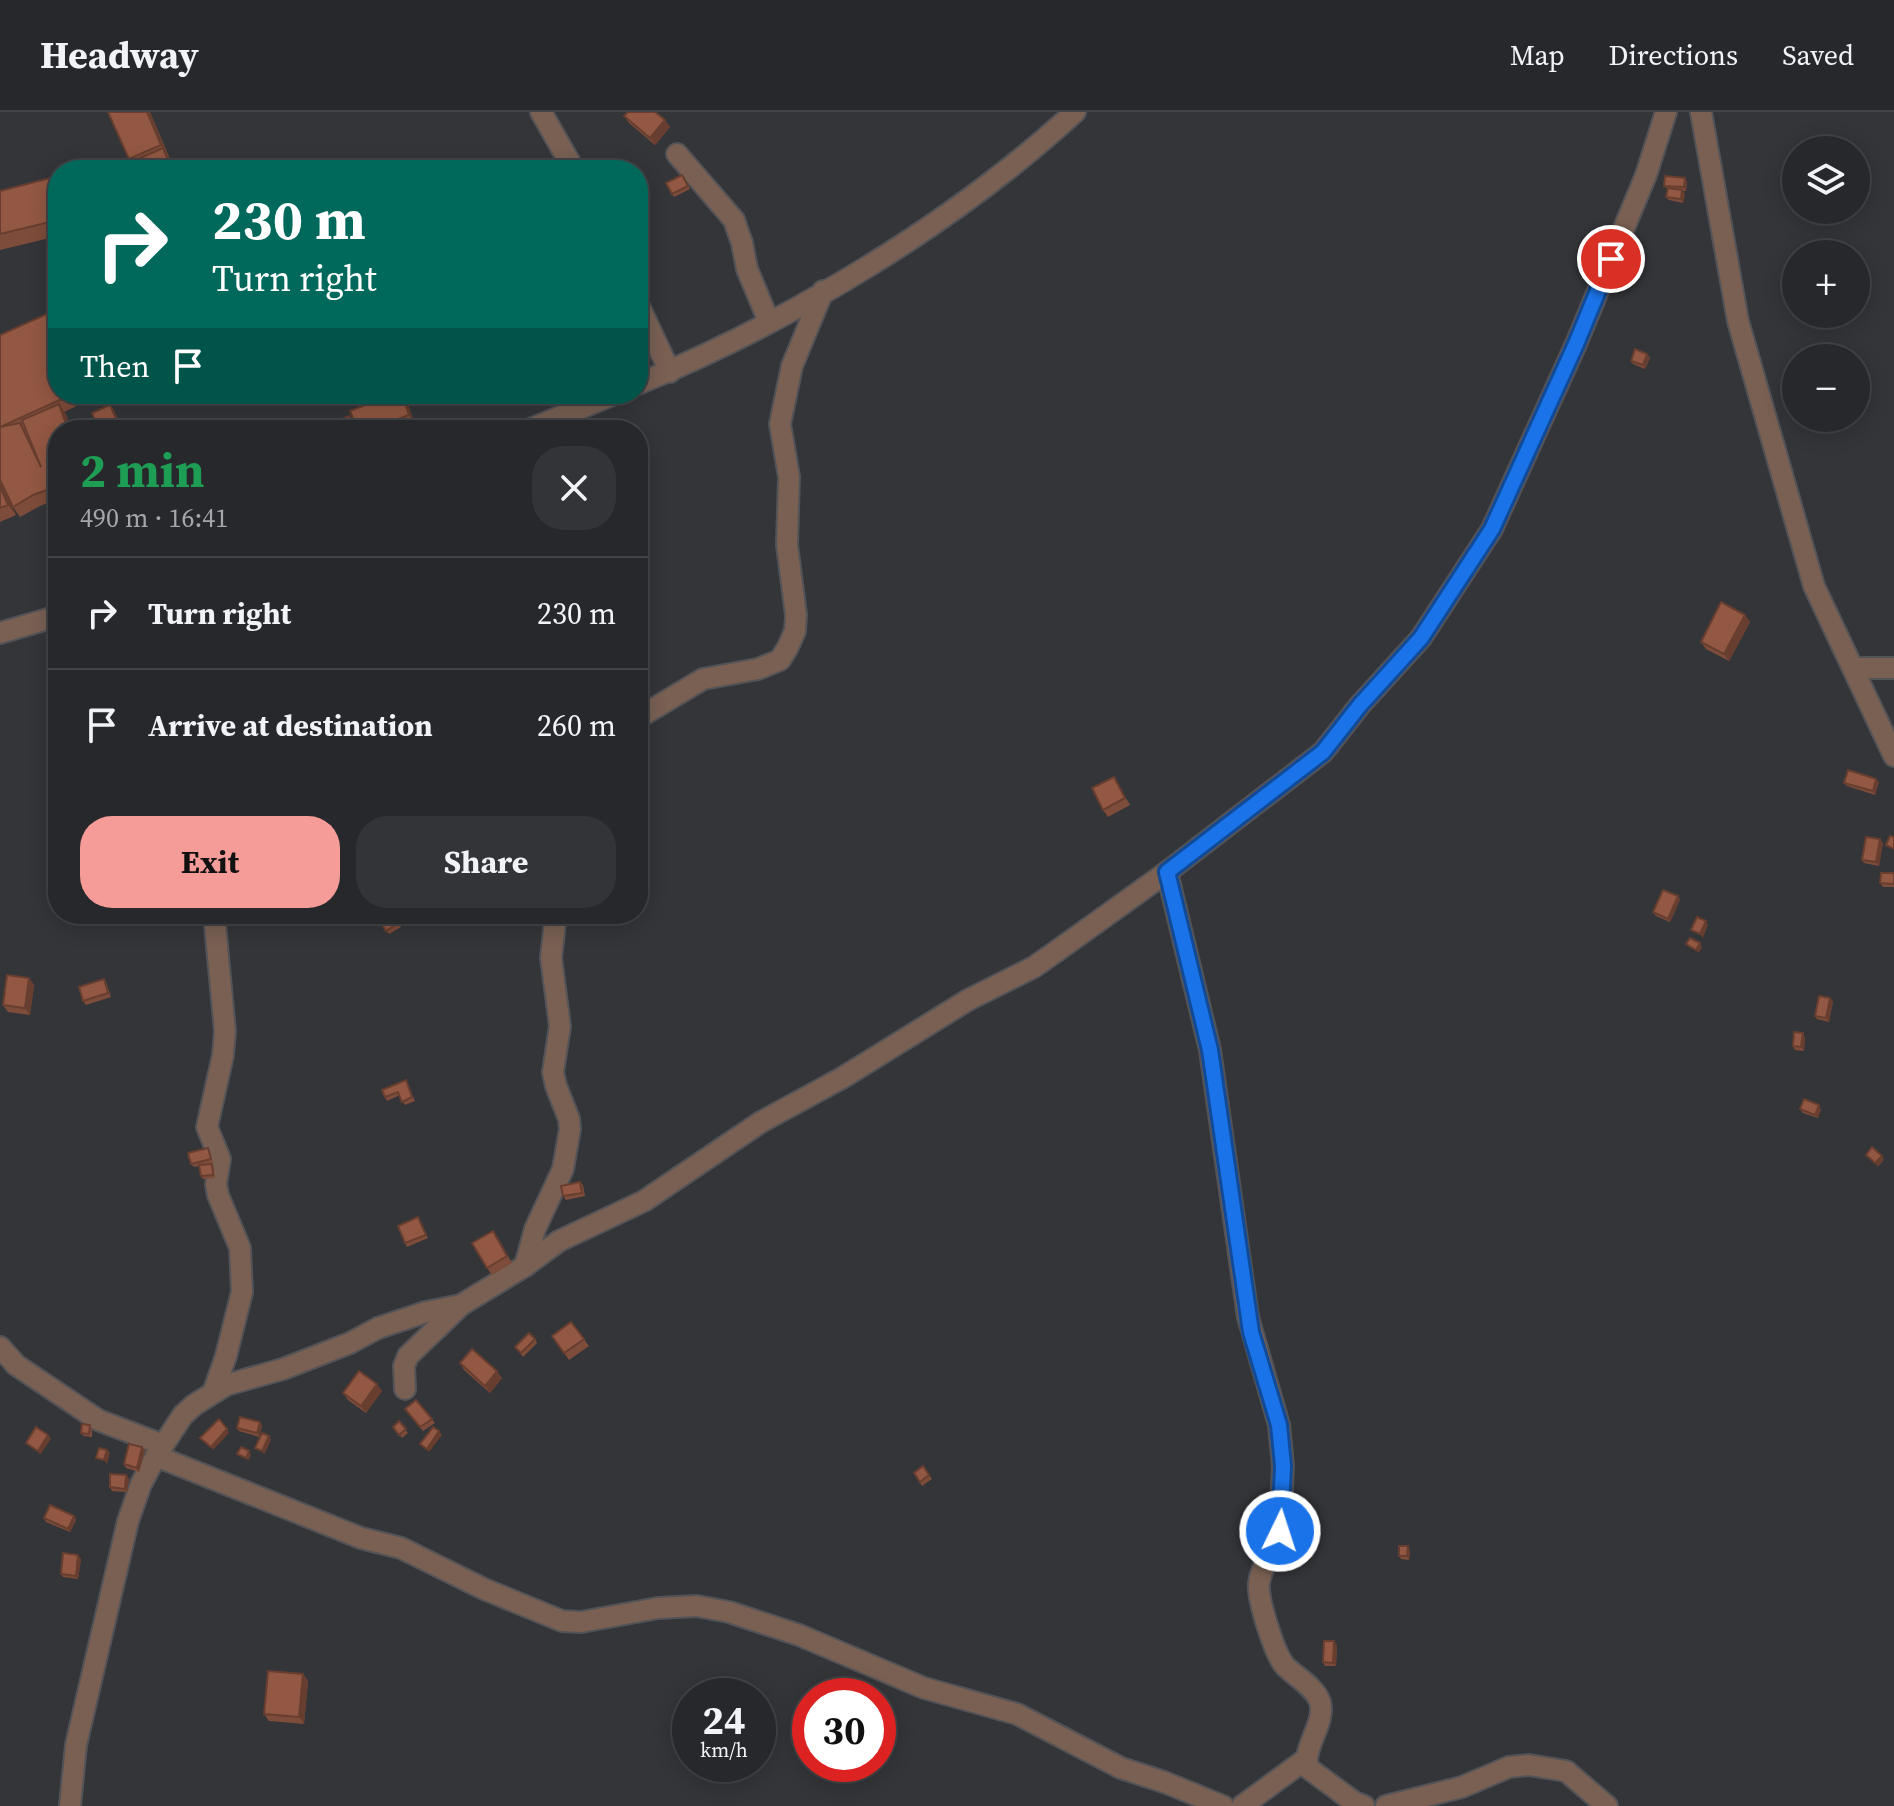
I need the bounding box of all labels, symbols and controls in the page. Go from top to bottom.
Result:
text: Headway [40,29,199,81]
text: Map [1510,36,1565,74]
text: Directions [1609,36,1738,74]
text: Saved [1782,36,1854,74]
map controls [1782,136,1870,432]
button: layers [1782,136,1870,224]
text: 230 m [212,181,366,258]
icon: right [80,192,184,296]
pin [1577,225,1645,293]
icon: arrive [1589,237,1633,281]
button: + [1782,240,1870,328]
text: Turn right [212,254,377,303]
icon: arrive [166,344,210,388]
button: − [1782,344,1870,432]
text: Then [80,346,150,387]
text: 2 min [80,437,205,503]
button: close [532,446,616,530]
text: 490 m · 16:41 [80,500,228,536]
icon: right [80,591,124,635]
text: Turn right [148,593,291,634]
text: 230 m [537,593,616,634]
icon: arrive [80,703,124,747]
text: Arrive at destination [148,705,433,746]
text: 260 m [537,705,616,746]
button: Exit [80,816,340,908]
button: Share [356,816,616,908]
position arrow [1238,1489,1322,1573]
speed limit sign: 30 [792,1678,896,1782]
text: 24 [702,1693,746,1747]
text: km/h [700,1736,748,1764]

